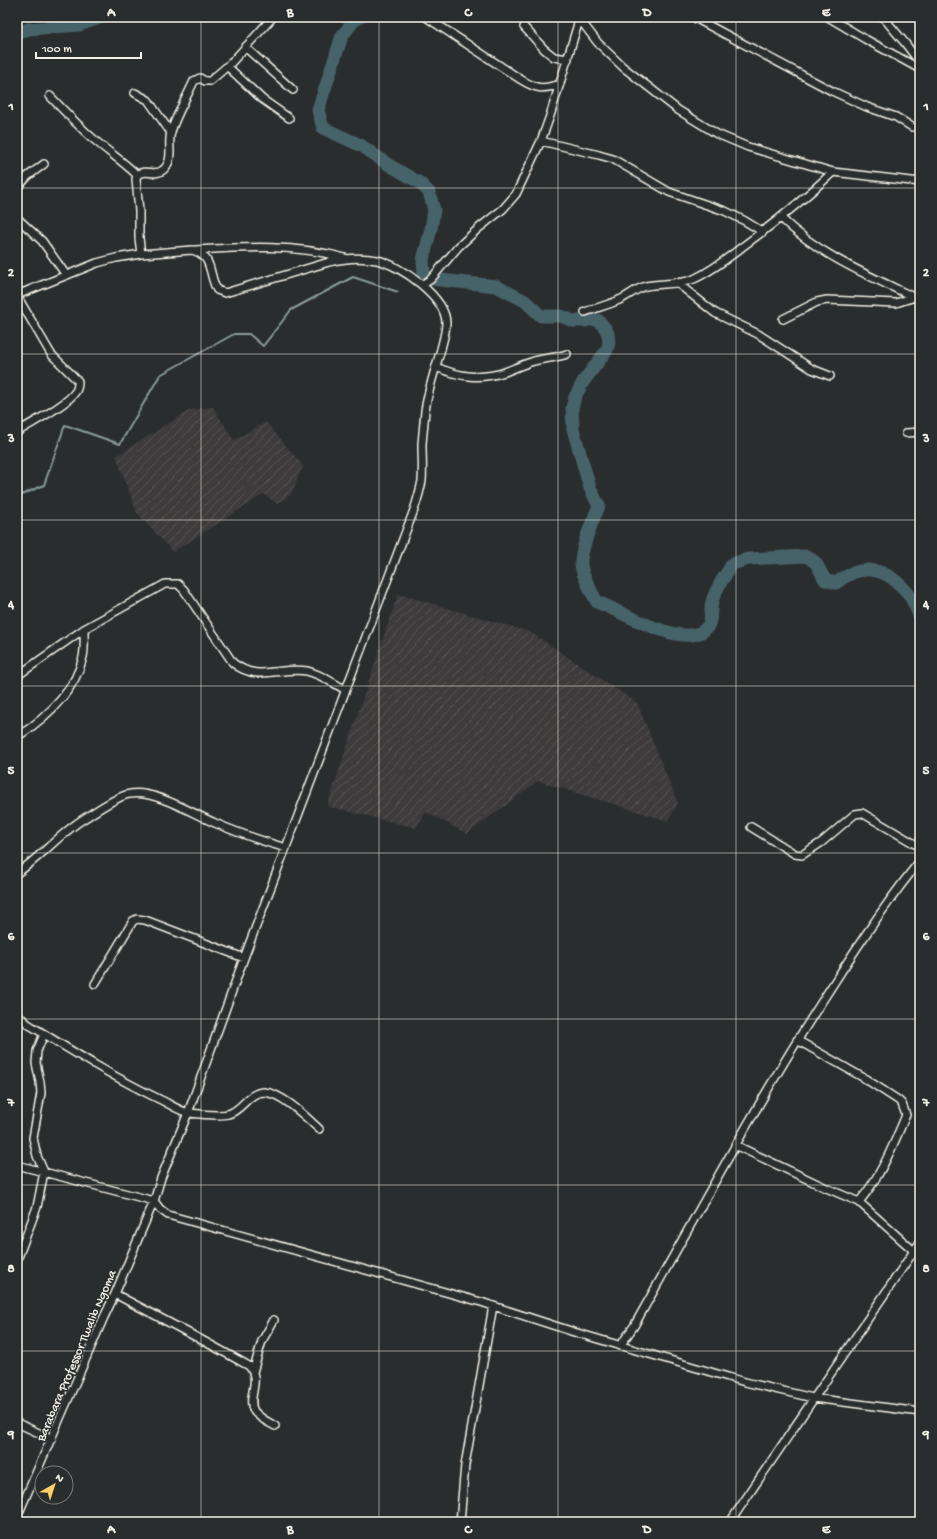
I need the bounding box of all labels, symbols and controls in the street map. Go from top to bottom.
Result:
text: A [106,6,116,21]
text: B [286,6,295,21]
text: C [463,6,473,21]
text: D [642,6,652,21]
text: E [822,6,831,21]
scale bar [36,34,141,60]
text: 100 m [41,43,72,57]
text: 1 [7,100,14,115]
text: 1 [922,100,929,115]
text: 2 [8,266,15,281]
text: 2 [923,266,930,281]
text: 3 [7,432,15,447]
text: 3 [922,432,930,447]
text: 4 [7,598,15,613]
text: 4 [922,598,930,613]
text: 5 [8,764,15,779]
text: 5 [923,764,930,779]
text: 6 [8,930,15,945]
text: 6 [923,930,930,945]
text: 7 [7,1096,16,1111]
text: 7 [922,1096,931,1111]
text: 8 [7,1262,15,1277]
text: 8 [922,1262,930,1277]
street label: Barabara Professor Twalib Ngoma [34,1267,121,1445]
text: 9 [7,1428,15,1443]
text: 9 [922,1428,930,1443]
north arrow [34,1465,74,1505]
text: N [52,1472,66,1486]
text: A [106,1523,116,1538]
text: B [286,1523,295,1538]
text: C [463,1523,473,1538]
text: D [642,1523,652,1538]
text: E [822,1523,831,1538]

